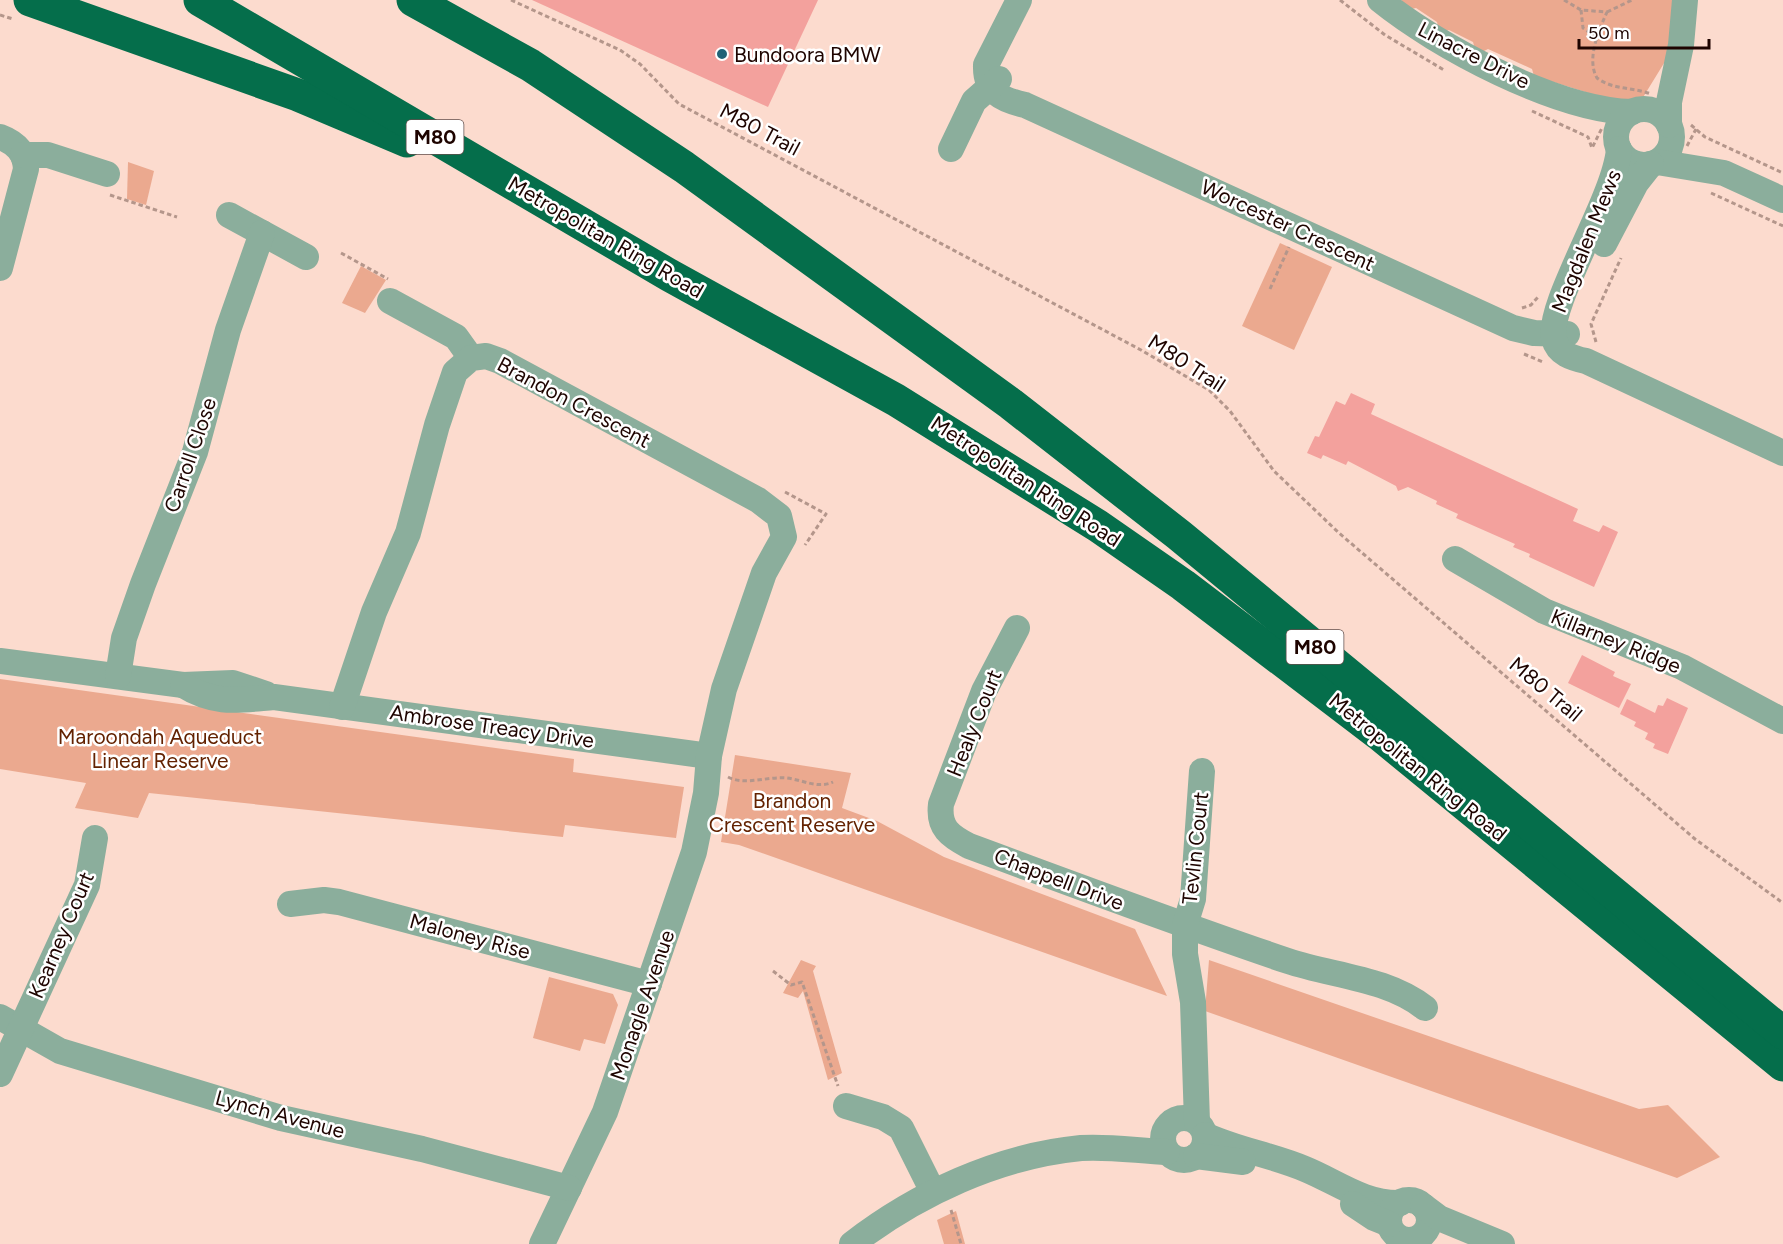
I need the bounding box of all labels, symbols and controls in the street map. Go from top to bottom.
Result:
scale bar [1579,12,1710,50]
street label: Linacre Drive [1414,16,1534,94]
text: 50 m [1588,22,1630,44]
place label: Bundoora BMW [734,42,881,67]
marker: Bundoora BMW [715,47,729,61]
street label: M80 Trail [716,97,804,161]
road number: M80 [406,120,464,154]
street label: Magdalen Mews [1546,166,1626,316]
street label: Metropolitan Ring Road [504,171,708,303]
street label: Worcester Crescent [1197,174,1379,276]
street label: M80 Trail [1144,329,1230,397]
street label: Brandon Crescent [493,351,655,453]
street label: Carroll Close [159,394,221,516]
street label: Metropolitan Ring Road [926,410,1126,552]
street label: Killarney Ridge [1547,604,1685,678]
road number: M80 [1286,630,1344,664]
street label: M80 Trail [1505,651,1587,727]
street label: Healy Court [941,666,1007,780]
street label: Metropolitan Ring Road [1324,688,1512,846]
street label: Ambrose Treacy Drive [388,699,596,753]
park label: Maroondah Aqueduct Linear Reserve [58,724,262,773]
park label: Brandon Crescent Reserve [709,788,875,837]
street label: Tevlin Court [1177,791,1213,905]
street label: Chappell Drive [991,843,1127,915]
street label: Kearney Court [23,868,99,1002]
street label: Maloney Rise [407,908,533,964]
street label: Monagle Avenue [605,927,679,1083]
street label: Lynch Avenue [213,1085,347,1143]

